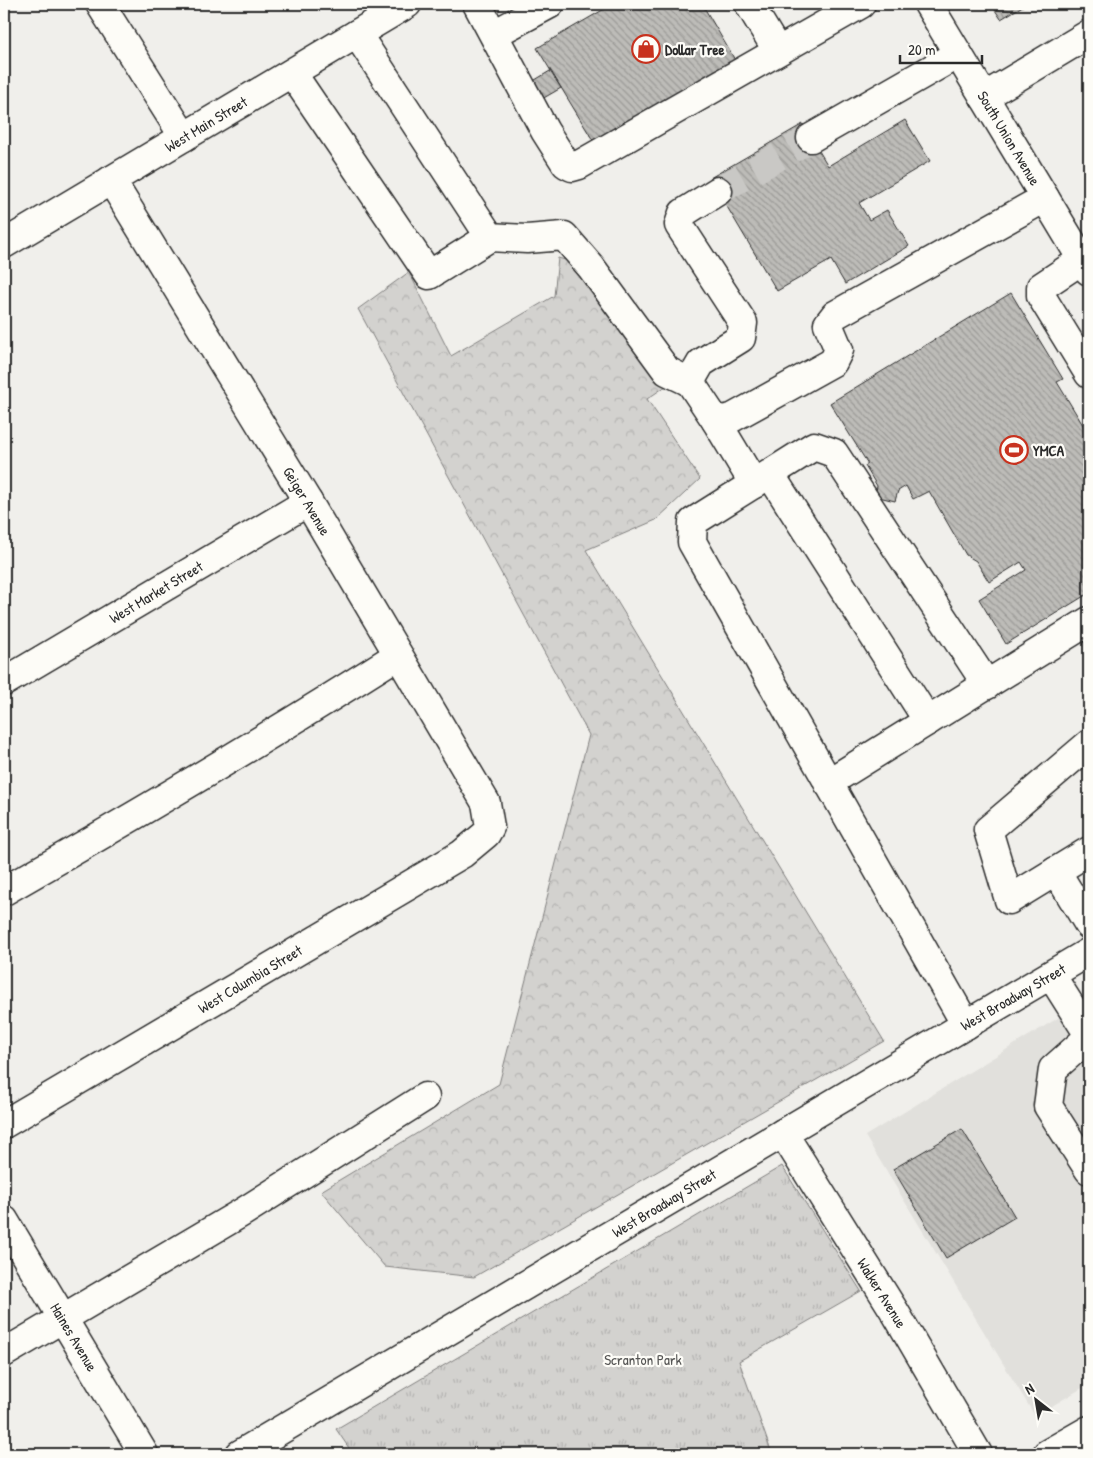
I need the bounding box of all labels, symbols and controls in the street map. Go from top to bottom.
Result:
scale bar [900,32,983,64]
shop icon: Dollar Tree [631,34,661,64]
place label: Dollar Tree [665,39,725,60]
text: 20 m [908,39,935,60]
street label: South Union Avenue [973,87,1045,189]
street label: West Main Street [161,91,252,157]
sports icon: YMCA [999,435,1029,465]
place label: YMCA [1033,440,1065,461]
street label: Geiger Avenue [278,463,336,539]
street label: West Market Street [105,555,208,628]
street label: West Columbia Street [194,939,307,1018]
street label: West Broadway Street [957,958,1070,1036]
street label: West Broadway Street [608,1163,721,1242]
street label: Walker Avenue [852,1254,912,1332]
street label: Haines Avenue [45,1299,103,1375]
park label: Scranton Park [604,1349,682,1370]
north arrow [1010,1376,1060,1426]
text: N [1021,1378,1038,1398]

